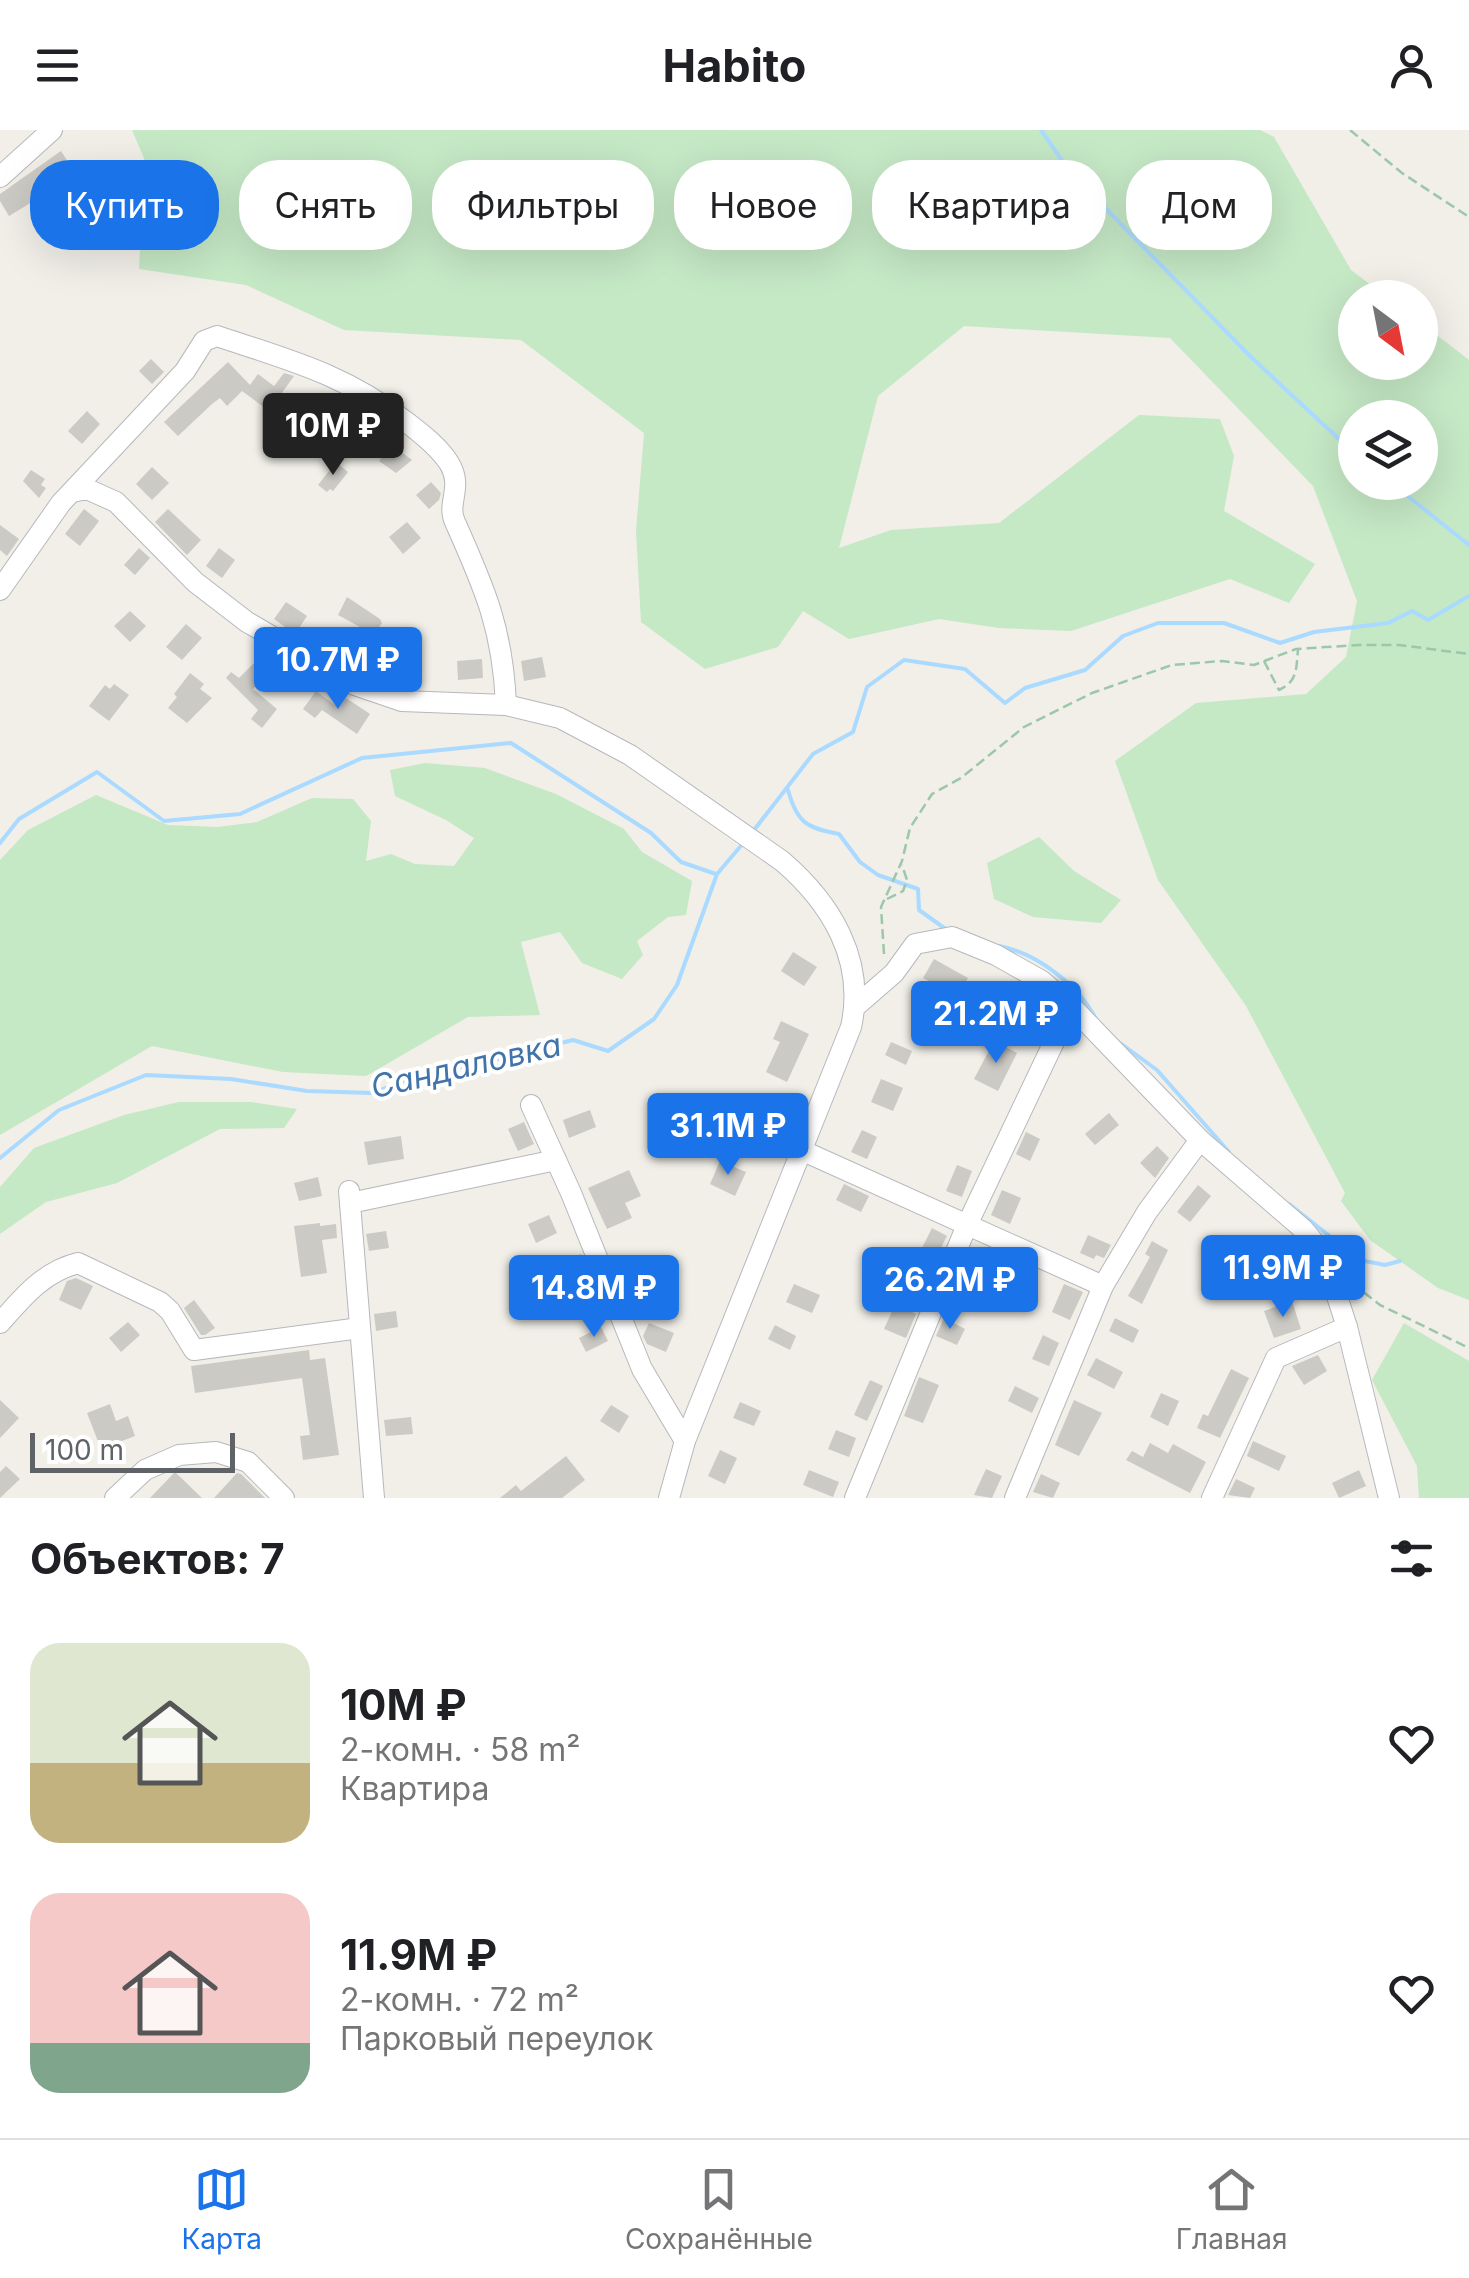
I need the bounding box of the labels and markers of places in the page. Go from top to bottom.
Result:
pin: 10M ₽ [263,393,403,478]
pin: 10.7M ₽ [246,627,430,712]
pin: 21.2M ₽ [904,981,1088,1066]
pin: 31.1M ₽ [636,1093,820,1178]
pin: 11.9M ₽ [1191,1235,1375,1320]
pin: 26.2M ₽ [858,1247,1042,1332]
pin: 14.8M ₽ [502,1255,686,1340]

